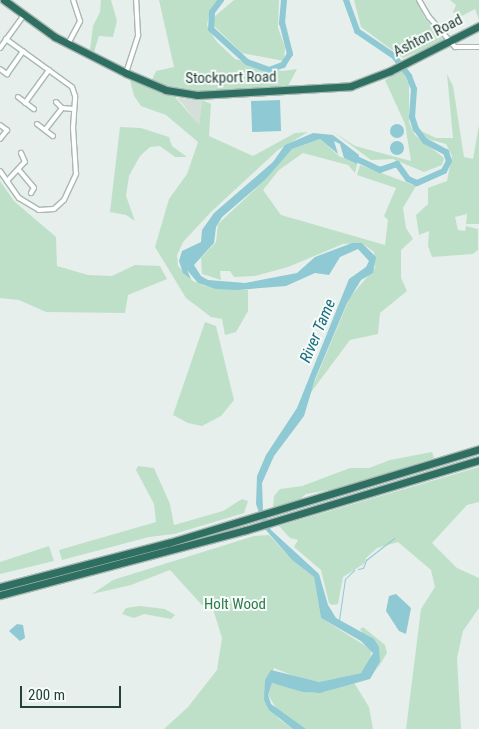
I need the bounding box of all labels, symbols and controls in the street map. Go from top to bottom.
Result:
street label: Ashton Road [390,11,466,61]
street label: Stockport Road [185,68,277,88]
water label: River Tame [296,296,340,366]
park label: Holt Wood [204,596,266,614]
scale bar [22,676,124,708]
text: 200 m [28,686,65,704]

